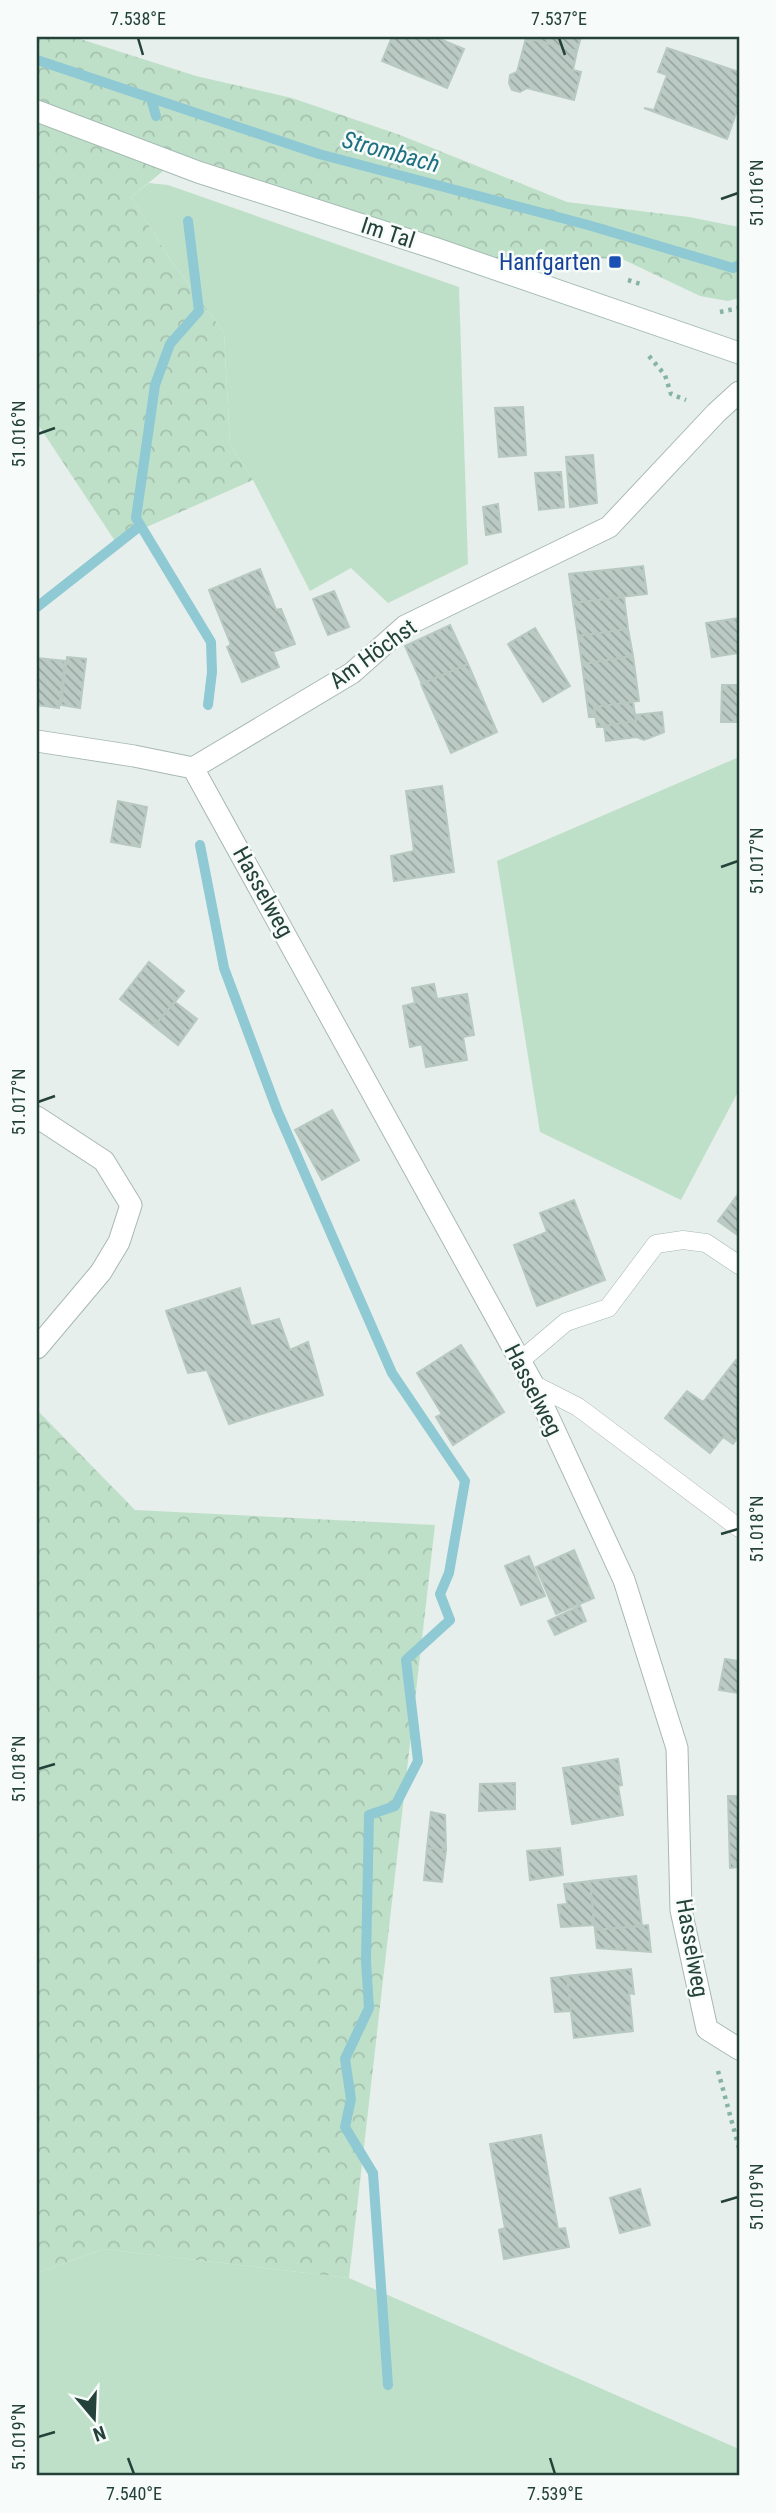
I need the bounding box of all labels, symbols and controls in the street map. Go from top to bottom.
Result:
text: 7.538°E [110,8,166,29]
text: 7.537°E [531,8,587,29]
water label: Strombach [339,126,443,178]
text: 51.016°N [746,159,767,227]
street label: Im Tal [358,212,418,254]
place label: Hanfgarten [499,249,601,276]
marker: Hanfgarten [607,254,623,270]
text: 51.016°N [8,400,29,468]
street label: Am Höchst [324,613,422,695]
text: 51.017°N [746,827,767,895]
street label: Hasselweg [227,842,299,942]
text: 51.017°N [8,1068,29,1136]
street label: Hasselweg [498,1340,568,1440]
text: 51.018°N [746,1495,767,1563]
text: 51.018°N [8,1735,29,1803]
street label: Hasselweg [670,1897,714,1999]
text: 51.019°N [746,2163,767,2231]
north arrow [60,2384,130,2454]
text: 51.019°N [8,2403,29,2471]
text: N [90,2421,109,2446]
text: 7.540°E [106,2483,162,2504]
text: 7.539°E [527,2483,583,2504]

